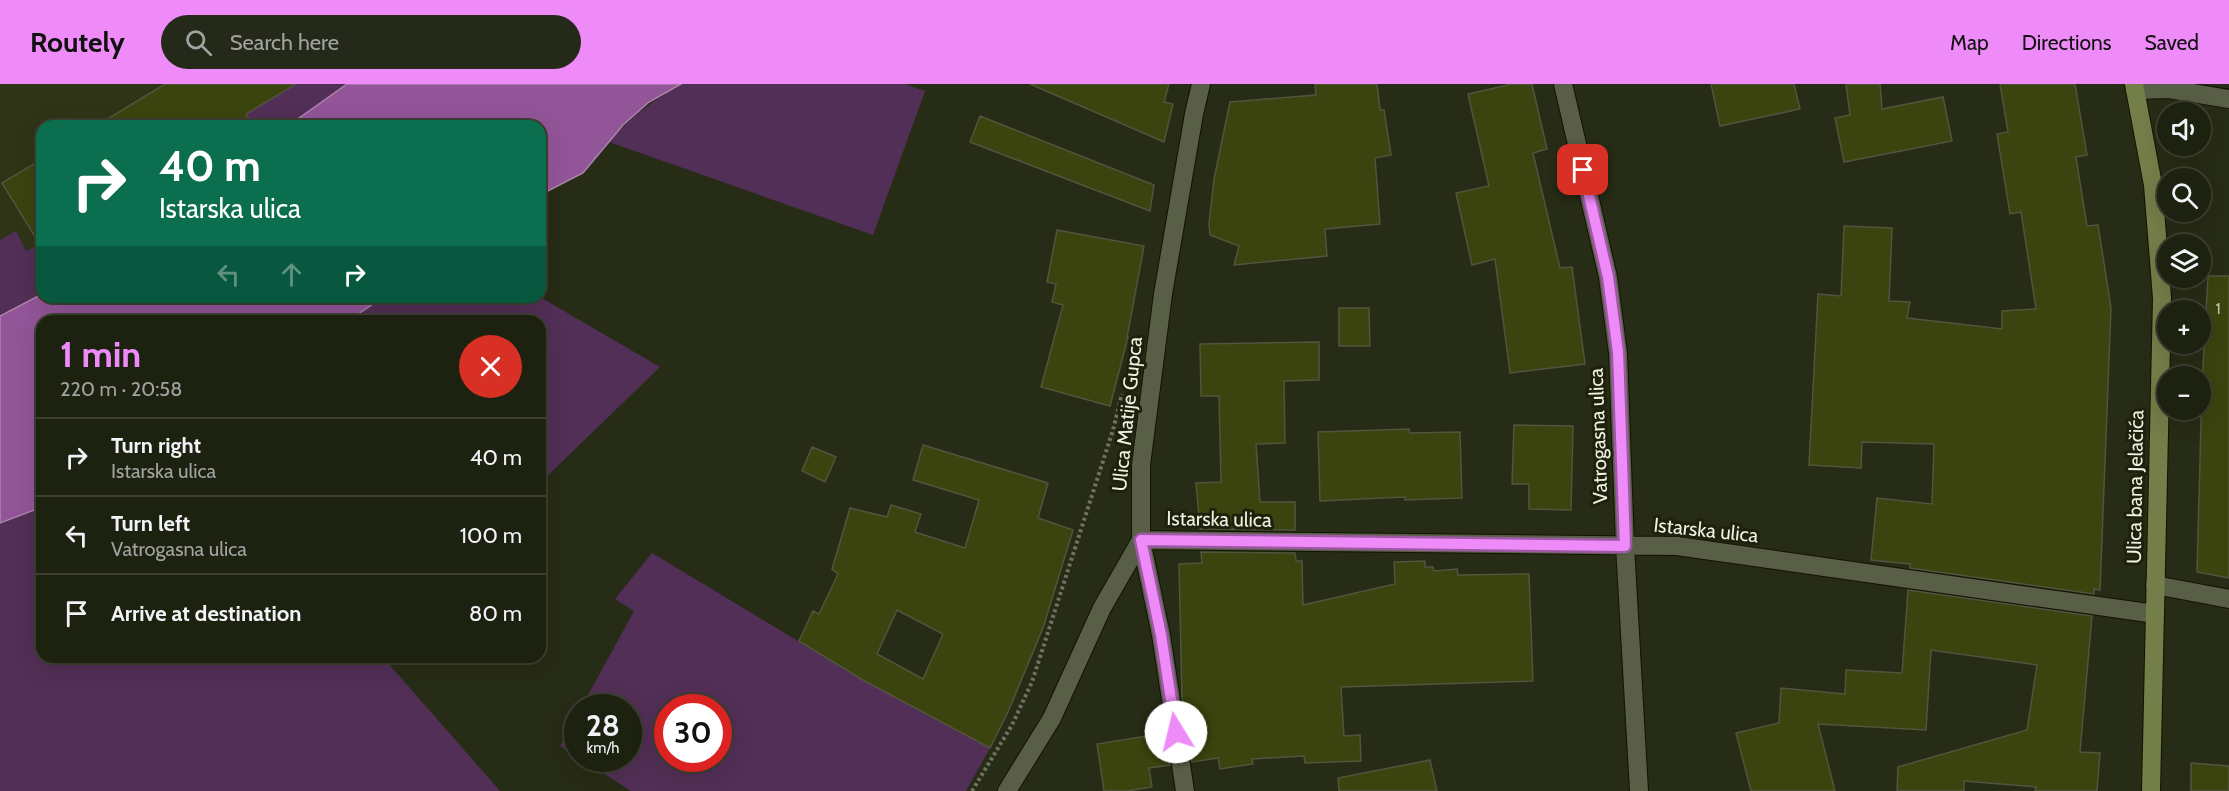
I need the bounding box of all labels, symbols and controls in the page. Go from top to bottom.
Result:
search box [161,15,581,69]
text: Routely [30,25,125,59]
icon: search [182,26,215,59]
text: Search here [230,29,339,56]
text: Map [1950,30,1989,55]
text: Directions [2022,30,2111,55]
text: Saved [2144,30,2199,55]
map controls [2157,102,2211,420]
button: sound [2157,102,2211,156]
text: 40 m [159,140,261,192]
icon: right [60,144,138,222]
pin [1557,144,1608,195]
icon: arrive [1566,153,1599,186]
button: search [2157,168,2211,222]
text: Istarska ulica [159,192,301,225]
button: layers [2157,234,2211,288]
icon: left [212,258,245,291]
icon: ahead [275,258,308,291]
icon: right [338,258,371,291]
house number: 1 [2215,299,2221,318]
button: + [2157,300,2211,354]
text: 1 min [60,332,141,376]
button: close [459,335,522,398]
street label: Ulica Matije Gupca [1107,335,1147,493]
button: − [2157,366,2211,420]
street label: Vatrogasna ulica [1584,367,1612,504]
text: 220 m · 20:58 [60,377,182,401]
street label: Ulica bana Jelačića [2122,410,2148,564]
text: Turn right [111,432,201,459]
icon: right [60,441,93,474]
text: 40 m [470,444,522,471]
text: Istarska ulica [111,459,216,483]
street label: Istarska ulica [1166,506,1272,532]
text: Turn left [111,510,190,537]
street label: Istarska ulica [1652,513,1760,547]
icon: left [60,519,93,552]
text: 100 m [460,522,522,549]
text: Vatrogasna ulica [111,537,247,561]
icon: arrive [60,597,93,630]
text: Arrive at destination [111,600,301,627]
text: 80 m [469,600,522,627]
speed limit sign: 30 [654,694,732,772]
position arrow [1144,700,1208,764]
text: 28 [586,707,620,744]
text: km/h [587,739,619,757]

